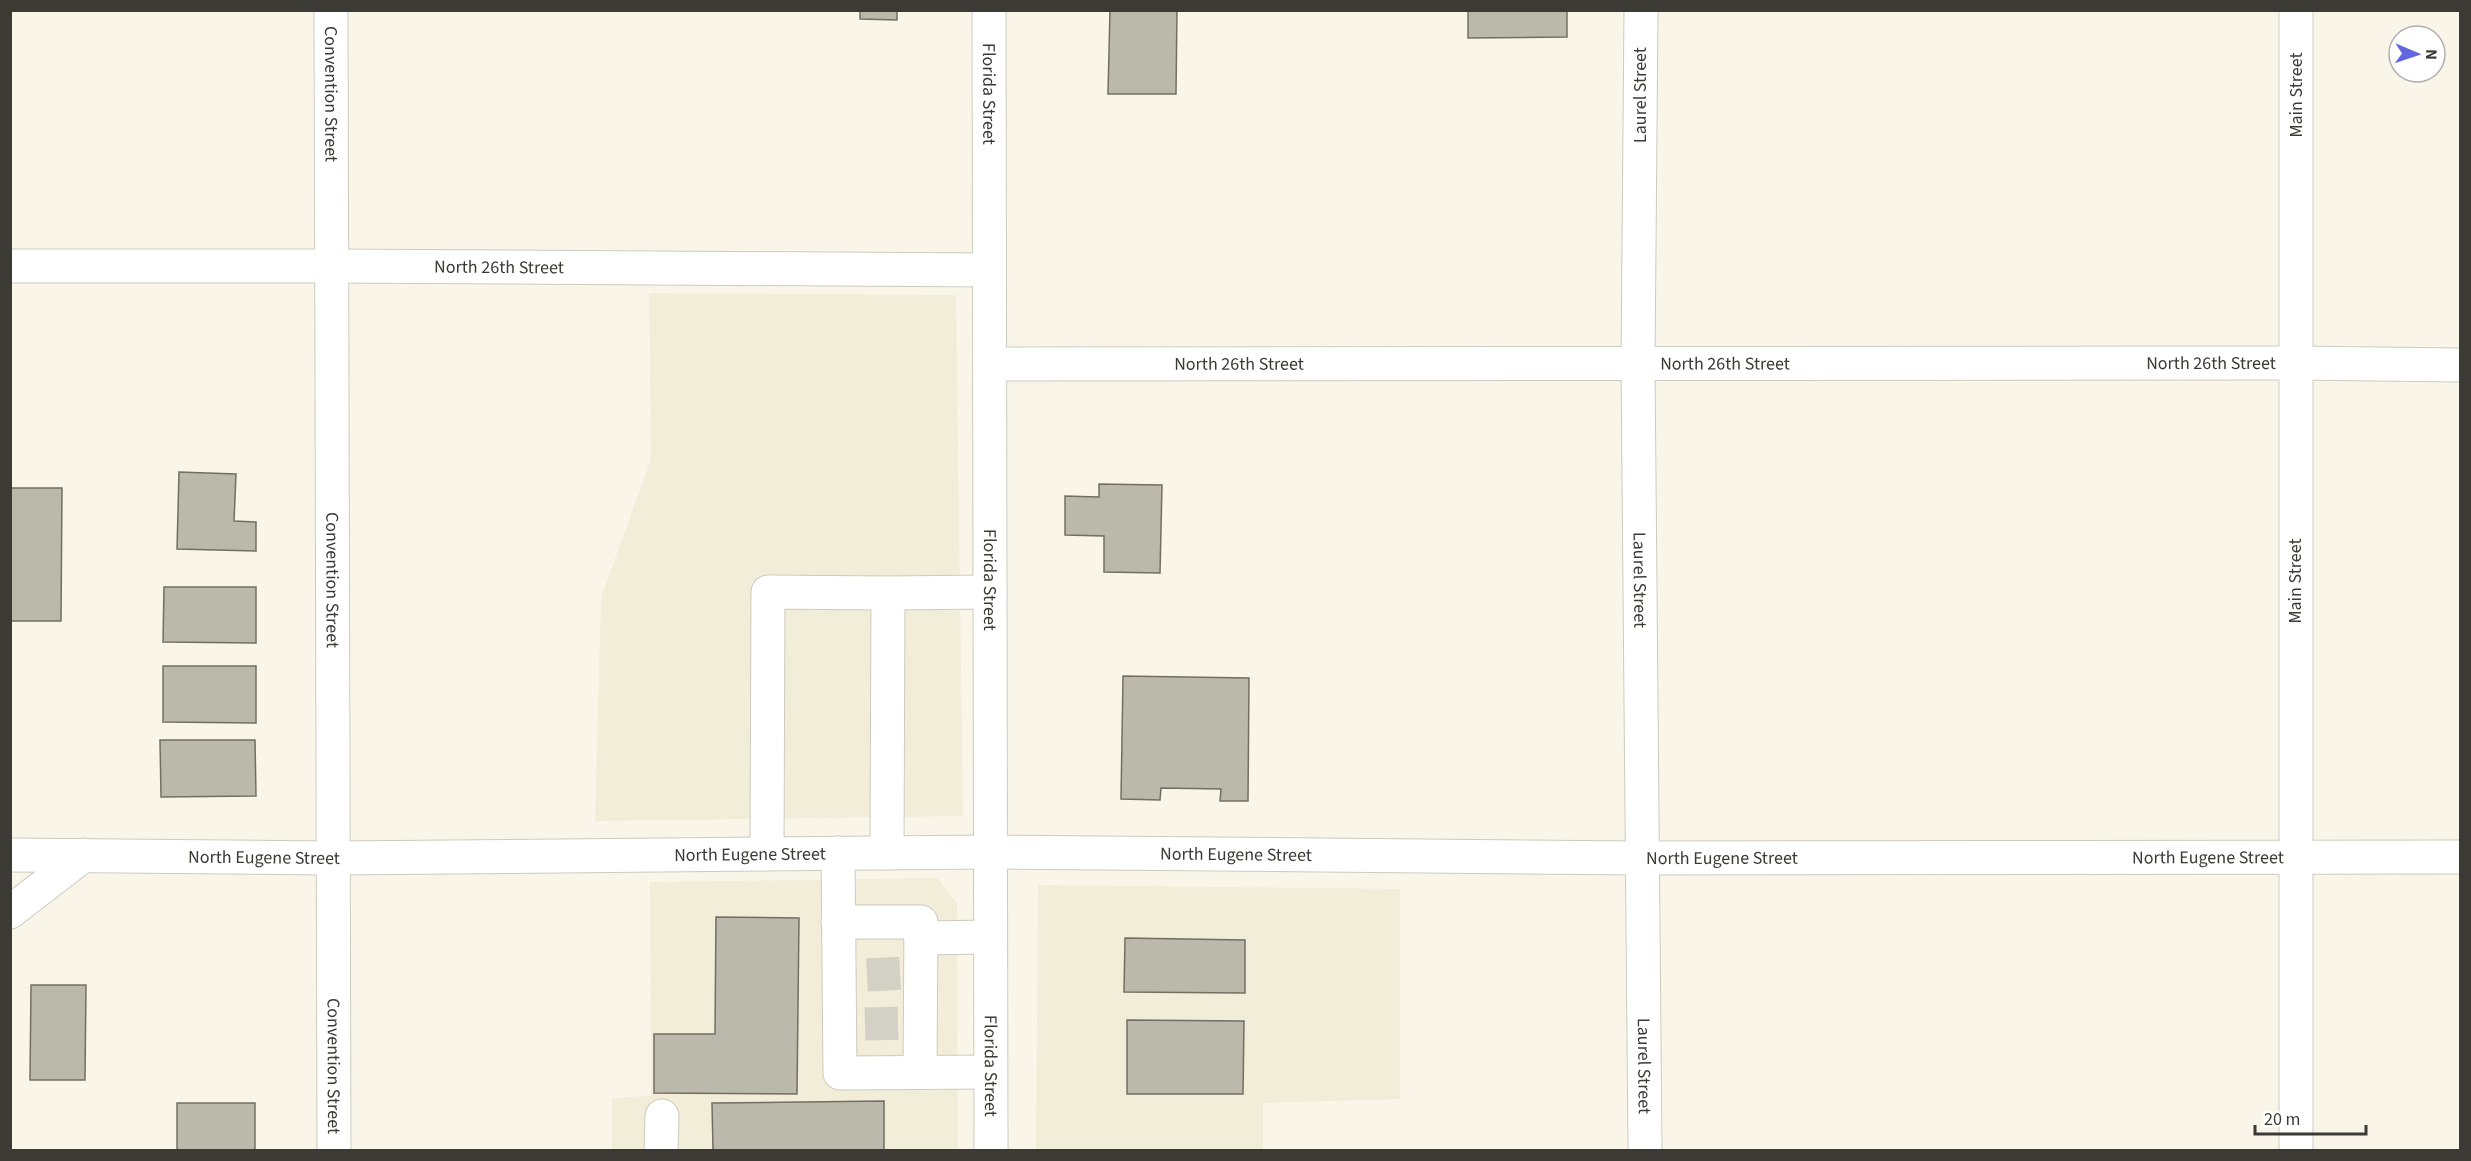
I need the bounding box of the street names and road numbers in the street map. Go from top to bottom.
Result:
street label: Convention Street [318,26,343,162]
street label: Florida Street [976,43,1001,145]
street label: Laurel Street [1628,47,1653,143]
street label: Main Street [2284,52,2309,138]
street label: North 26th Street [434,255,564,280]
street label: North 26th Street [1660,351,1790,376]
street label: North 26th Street [2146,351,2276,376]
street label: North 26th Street [1174,352,1304,377]
street label: Convention Street [319,512,345,648]
street label: Florida Street [977,529,1002,631]
street label: Laurel Street [1626,532,1652,628]
street label: Main Street [2283,538,2308,624]
street label: North Eugene Street [674,841,826,868]
street label: North Eugene Street [1160,842,1312,868]
street label: North Eugene Street [188,845,340,871]
street label: North Eugene Street [2132,845,2284,870]
street label: North Eugene Street [1646,846,1798,871]
street label: Convention Street [321,998,346,1134]
street label: Florida Street [978,1015,1003,1117]
street label: Laurel Street [1631,1018,1657,1114]

